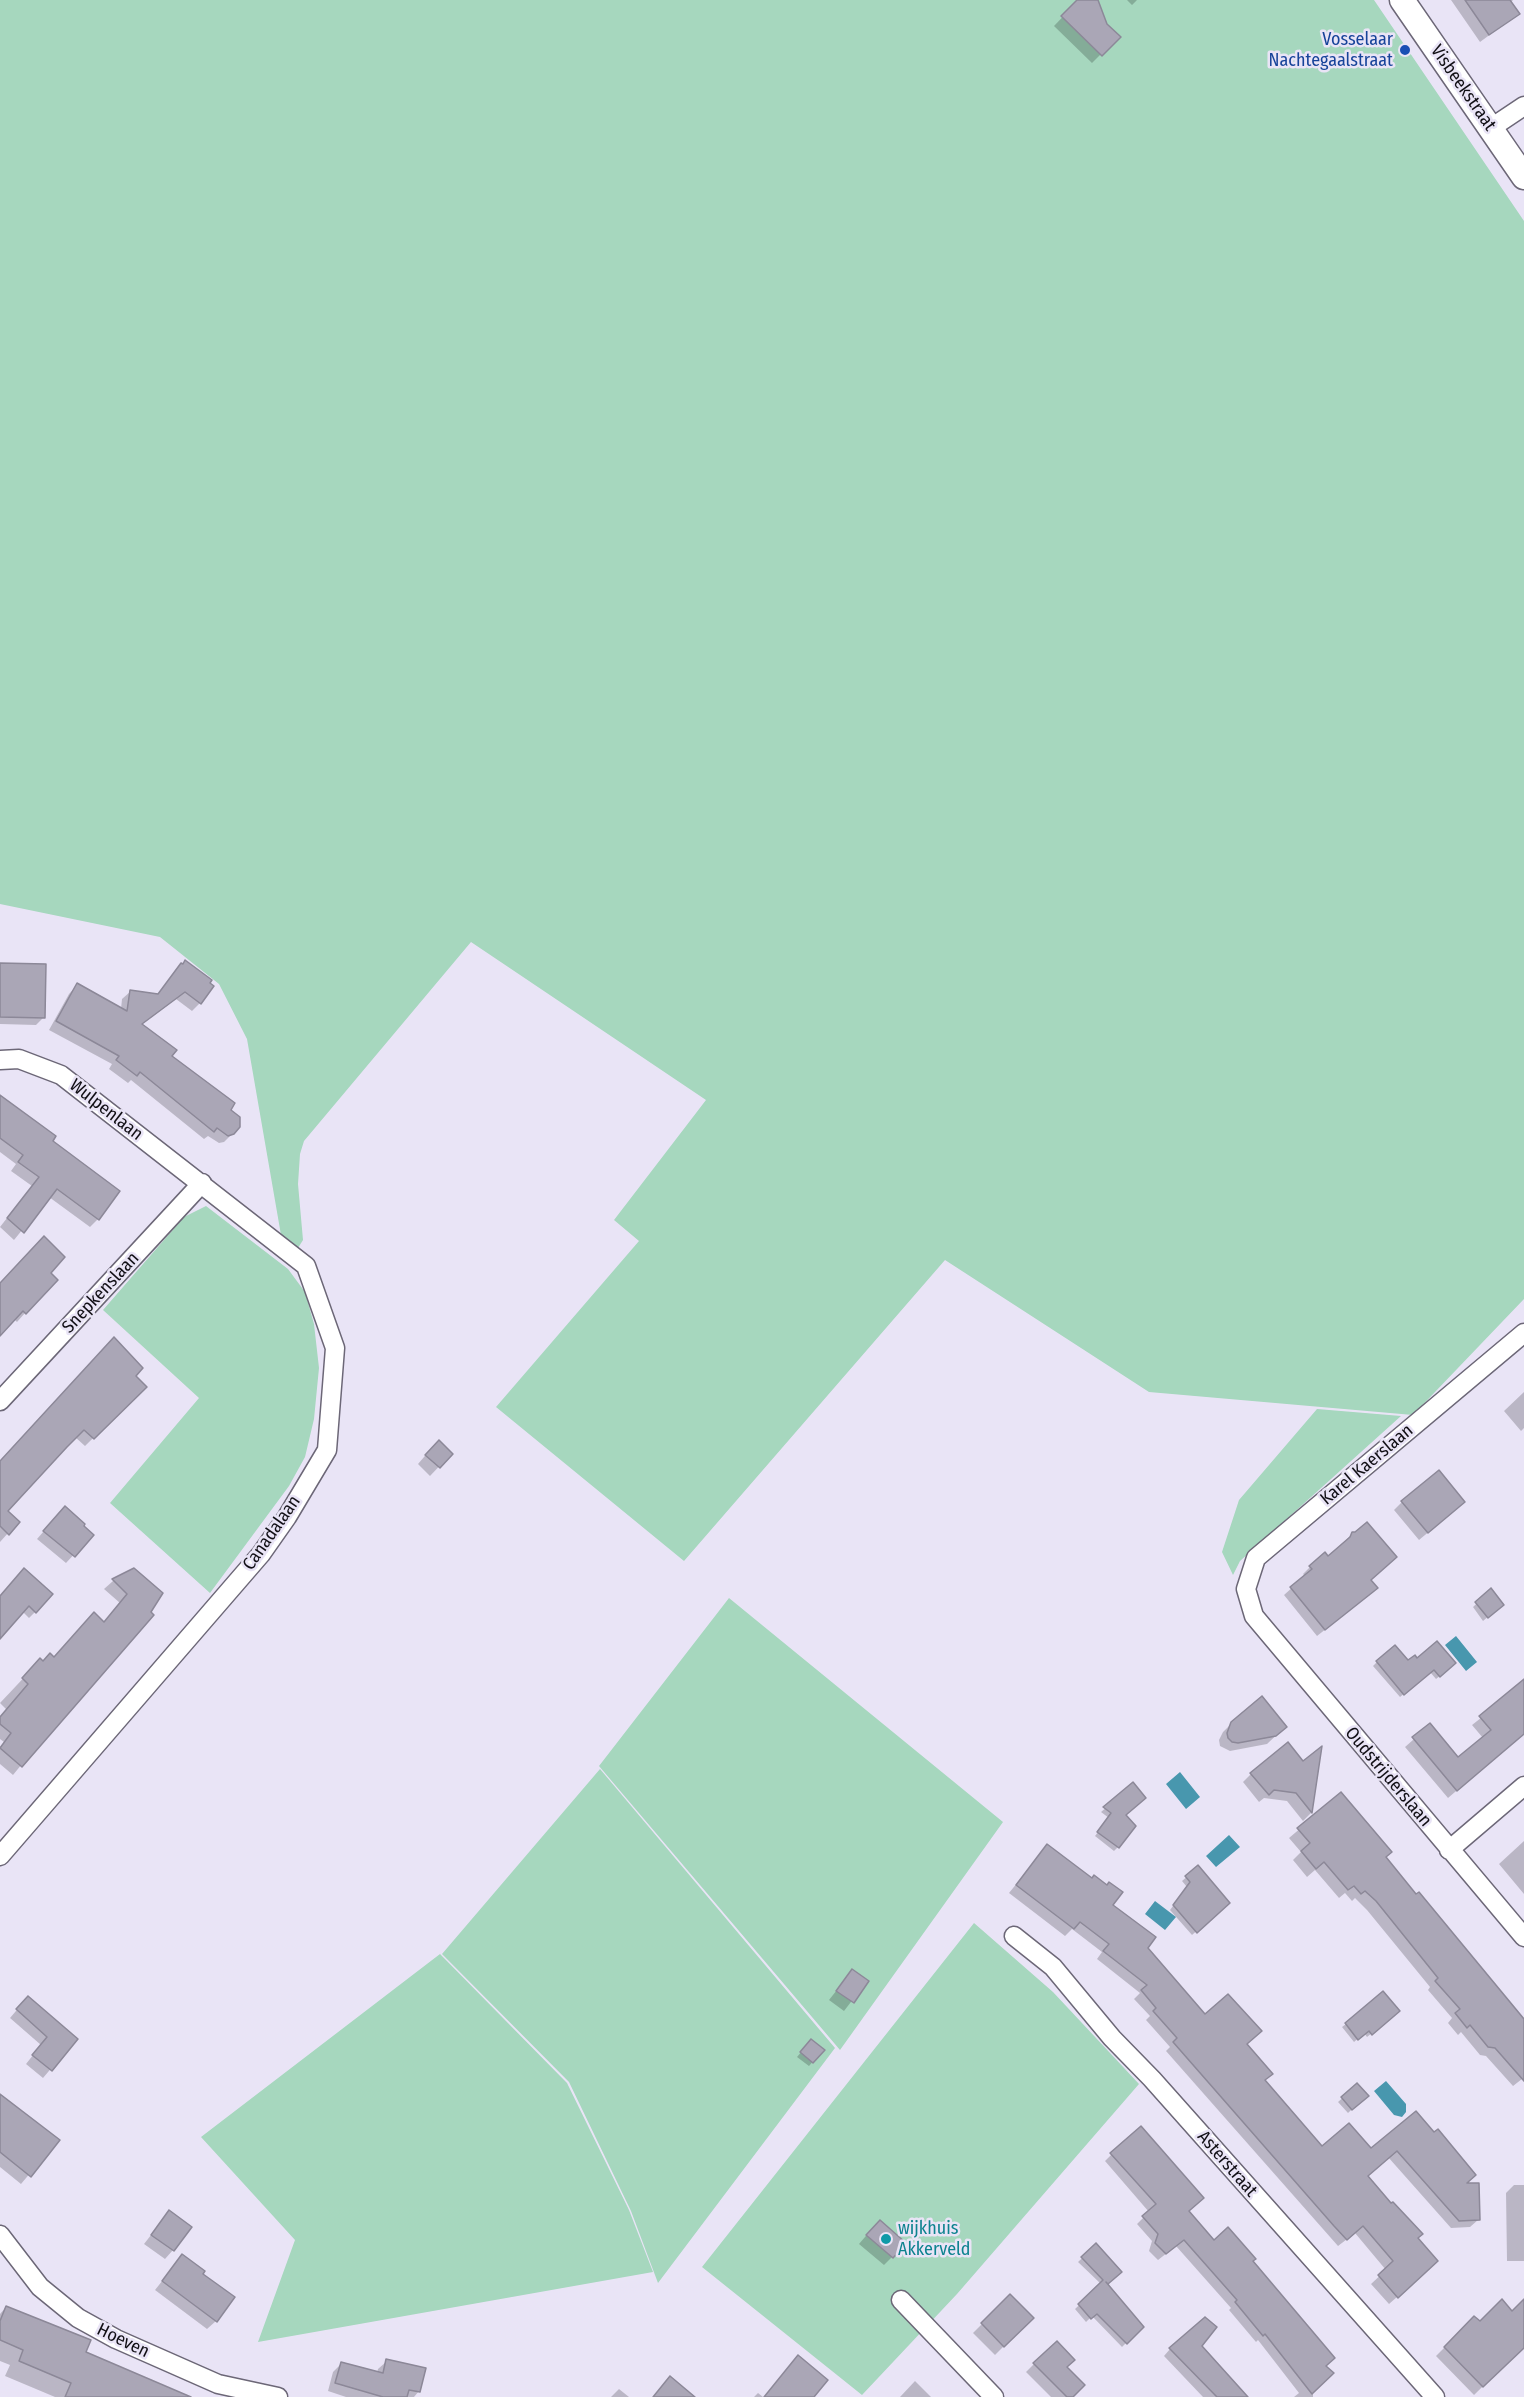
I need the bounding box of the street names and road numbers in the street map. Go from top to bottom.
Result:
street label: Visbeekstraat [1426,41,1500,135]
street label: Wulpenlaan [65,1075,147,1145]
street label: Snepkenslaan [58,1248,144,1338]
street label: Karel Kaerslaan [1316,1420,1418,1510]
street label: Canadalaan [238,1492,306,1574]
street label: Oudstrijderslaan [1340,1723,1436,1831]
street label: Asterstraat [1192,2127,1262,2201]
street label: Hoeven [93,2319,153,2363]

